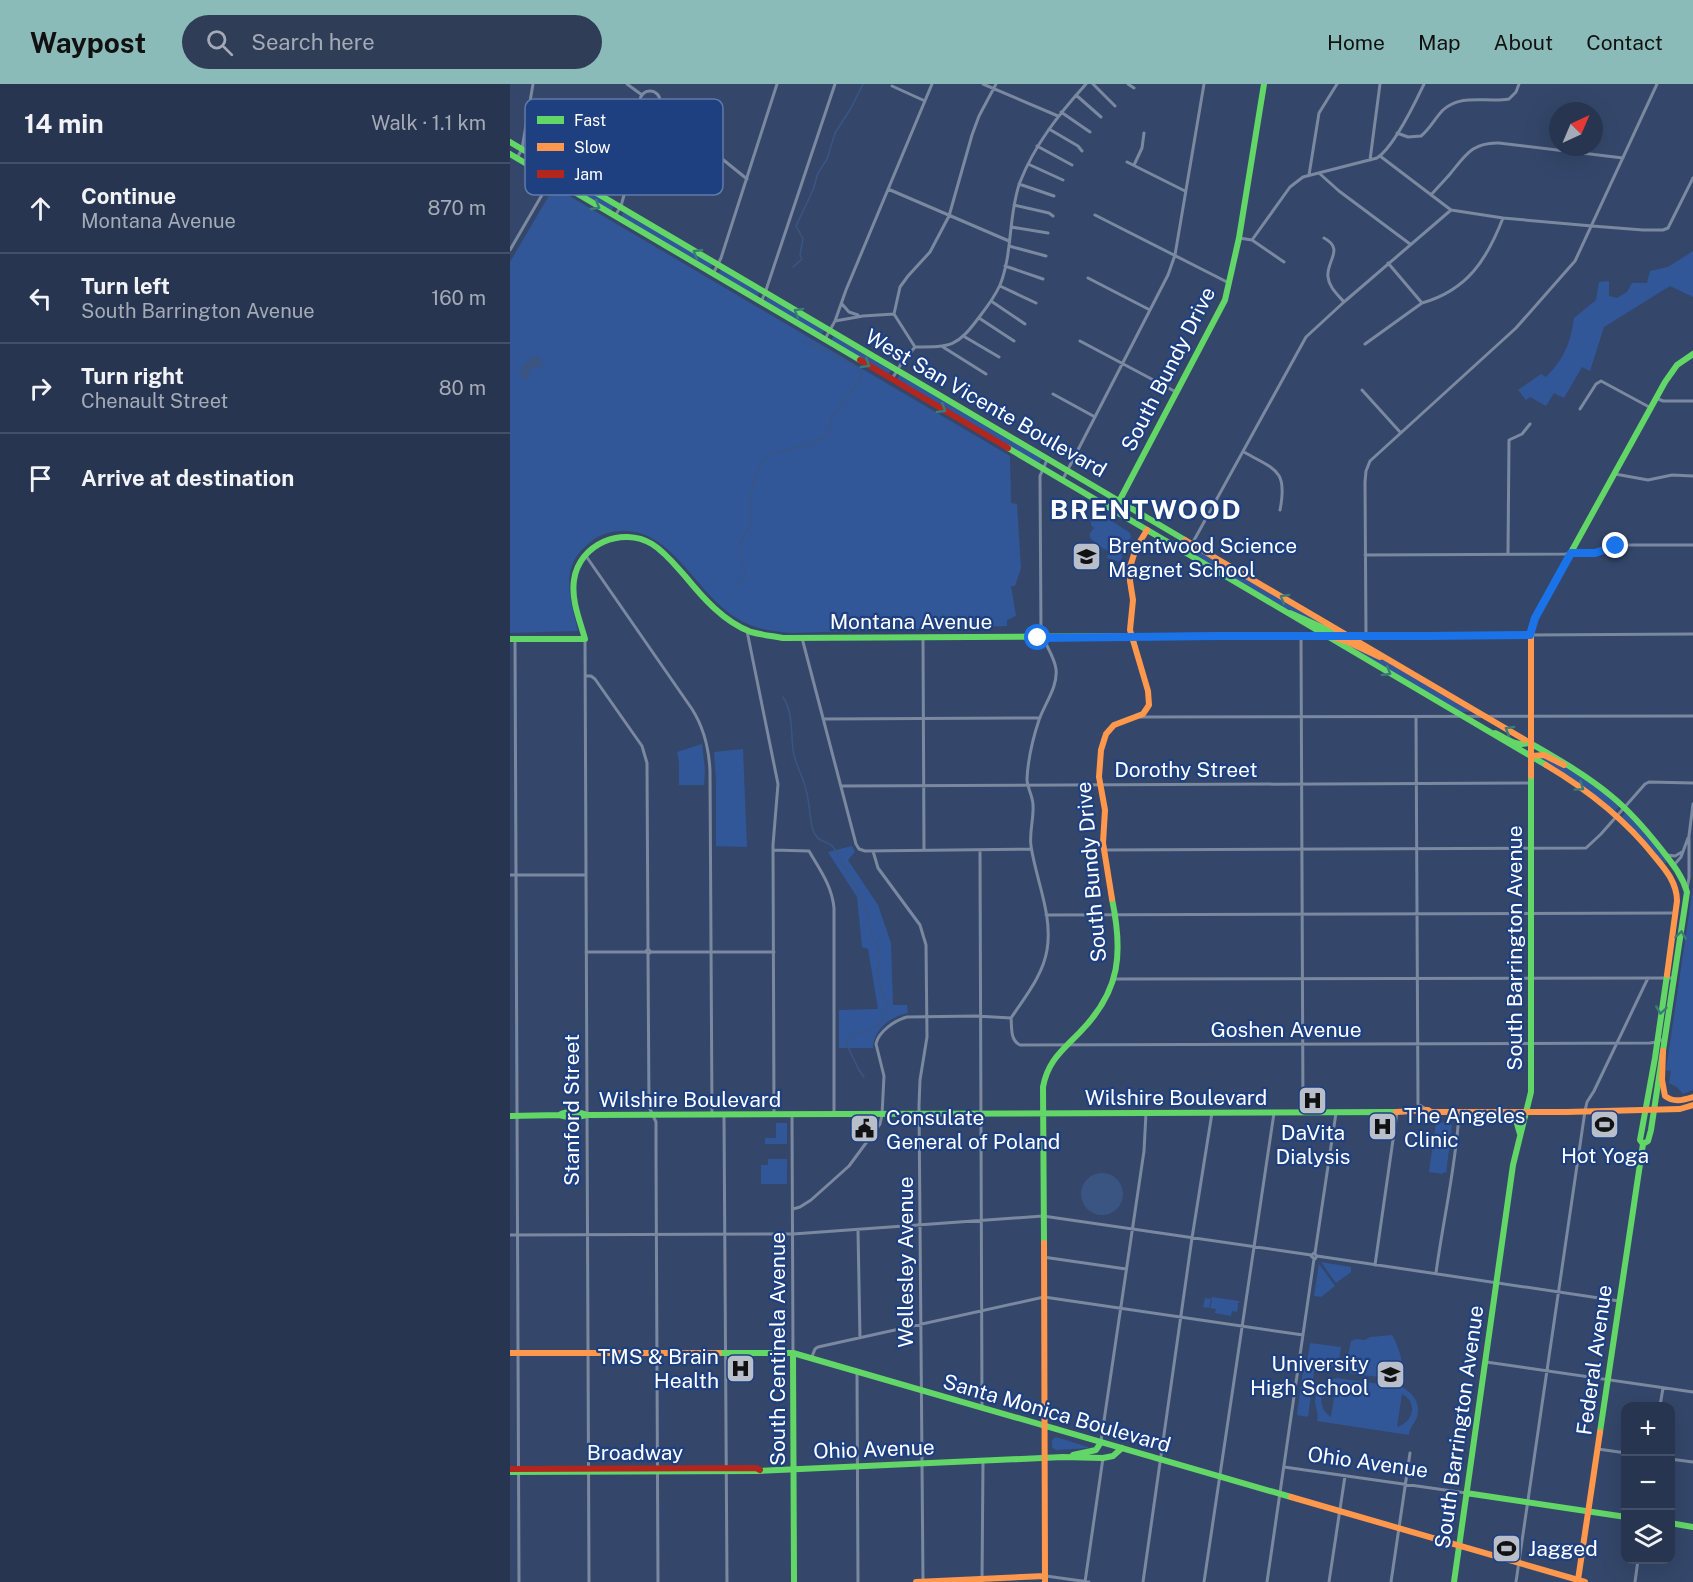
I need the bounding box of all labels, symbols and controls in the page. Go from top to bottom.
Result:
search box [182,15,602,69]
text: Waypost [30,26,146,59]
icon: search [203,26,236,59]
text: Search here [251,29,375,55]
text: Home [1327,30,1385,55]
text: Map [1418,30,1461,55]
text: About [1494,30,1553,55]
text: Contact [1586,30,1663,55]
legend [525,99,723,195]
north arrow [1549,102,1603,156]
text: 14 min [24,108,104,139]
text: Walk · 1.1 km [371,111,486,135]
text: Fast [574,111,606,130]
text: Slow [574,138,611,157]
text: Jam [574,165,603,184]
text: Continue [81,183,176,209]
icon: ahead [24,192,57,225]
text: 870 m [427,196,486,220]
one-way arrow [590,198,601,210]
text: Montana Avenue [81,209,236,233]
one-way arrow [693,248,703,260]
text: Turn left [81,273,170,299]
icon: left [24,282,57,315]
street label: South Bundy Drive [1116,283,1220,455]
text: 160 m [431,286,486,310]
text: South Barrington Avenue [81,299,315,323]
one-way arrow [794,308,804,319]
street label: West San Vicente Boulevard [861,324,1111,482]
one-way arrow [860,356,870,368]
text: Turn right [81,363,184,389]
icon: right [24,372,57,405]
text: 80 m [439,376,486,400]
text: Chenault Street [81,389,228,413]
one-way arrow [936,402,946,414]
icon: arrive [24,462,57,495]
text: Arrive at destination [81,465,294,491]
district label: BRENTWOOD [1050,493,1242,525]
route end [1602,532,1628,558]
place label: Brentwood Science Magnet School [1108,533,1297,582]
school or university icon: Brentwood Science Magnet School [1071,541,1103,573]
one-way arrow [1280,594,1291,606]
street label: Montana Avenue [830,609,992,634]
route start [1024,624,1050,650]
one-way arrow [1381,665,1391,677]
one-way arrow [1505,726,1515,737]
street label: Dorothy Street [1114,757,1258,782]
one-way arrow [1574,780,1585,791]
street label: South Bundy Drive [1071,781,1111,963]
street label: South Barrington Avenue [1502,825,1527,1071]
one-way arrow [1674,931,1686,940]
one-way arrow [1656,1006,1668,1015]
street label: Goshen Avenue [1210,1017,1362,1042]
street label: Stanford Street [559,1034,584,1186]
street label: Wilshire Boulevard [1085,1085,1267,1110]
hospital icon: DaVita Dialysis [1297,1085,1329,1117]
street label: Wilshire Boulevard [599,1087,781,1112]
place label: The Angeles Clinic [1404,1103,1525,1152]
place label: Consulate General of Poland [886,1105,1060,1154]
sports icon: Hot Yoga [1589,1108,1621,1140]
hospital icon: The Angeles Clinic [1367,1111,1399,1143]
public building icon: Consulate General of Poland [849,1113,881,1145]
place label: DaVita Dialysis [1276,1120,1350,1169]
place label: Hot Yoga [1561,1143,1649,1168]
street label: Wellesley Avenue [893,1176,918,1348]
street label: South Centinela Avenue [765,1232,790,1466]
street label: Federal Avenue [1571,1283,1617,1437]
street label: South Barrington Avenue [1430,1304,1488,1550]
place label: TMS & Brain Health [598,1344,719,1393]
place label: University High School [1250,1351,1369,1400]
hospital icon: TMS & Brain Health [724,1352,756,1384]
school or university icon: University High School [1374,1359,1406,1391]
street label: Santa Monica Boulevard [940,1368,1174,1458]
map controls [1621,1402,1675,1564]
button: + [1621,1402,1675,1456]
street label: Ohio Avenue [813,1434,935,1464]
street label: Broadway [587,1440,683,1465]
street label: Ohio Avenue [1306,1441,1430,1483]
button: − [1621,1456,1675,1510]
button: layers [1621,1510,1675,1564]
sports icon: Jagged [1491,1532,1523,1564]
place label: Jagged [1528,1536,1598,1561]

